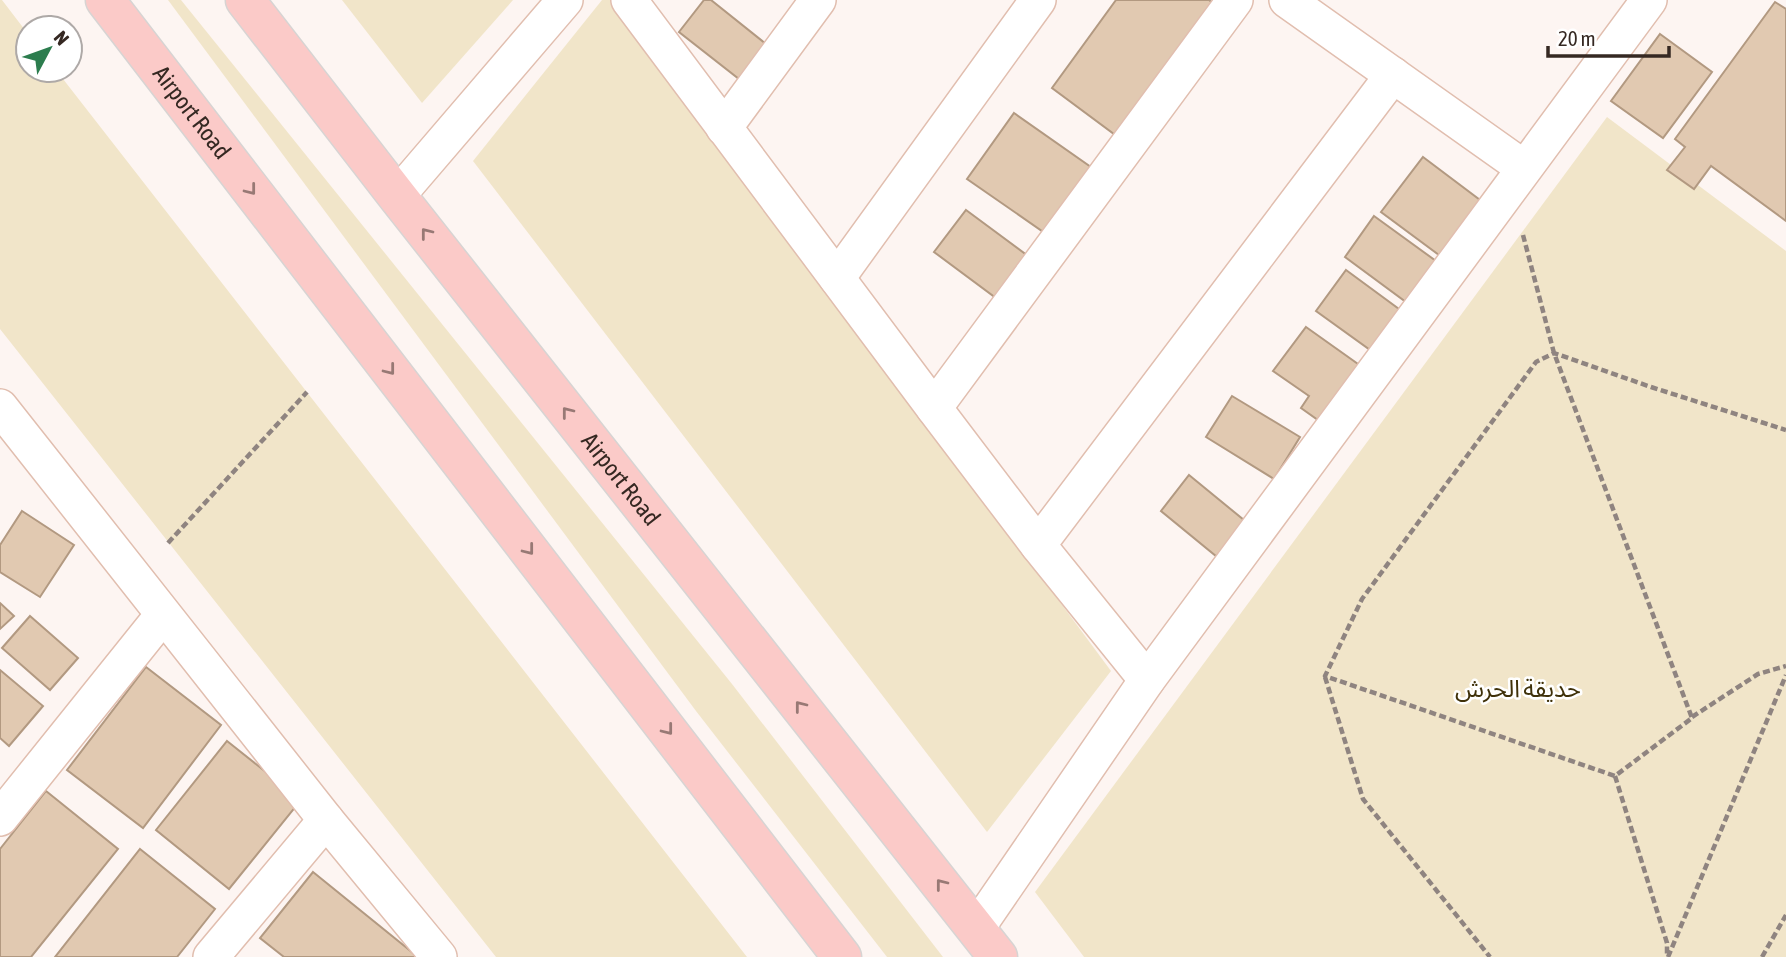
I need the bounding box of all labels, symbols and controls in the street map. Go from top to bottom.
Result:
north arrow [14,14,84,84]
scale bar [1548,14,1669,58]
text: N [50,26,74,49]
text: 20 m [1558,26,1596,50]
street label: Airport Road [148,60,236,164]
one-way arrow [243,182,255,195]
one-way arrow [422,229,435,241]
one-way arrow [381,362,394,375]
one-way arrow [563,407,576,420]
street label: Airport Road [576,427,666,530]
one-way arrow [520,543,533,555]
park label: حديقة الحرش [1455,675,1581,703]
one-way arrow [795,701,808,713]
one-way arrow [659,723,672,735]
one-way arrow [936,880,949,892]

